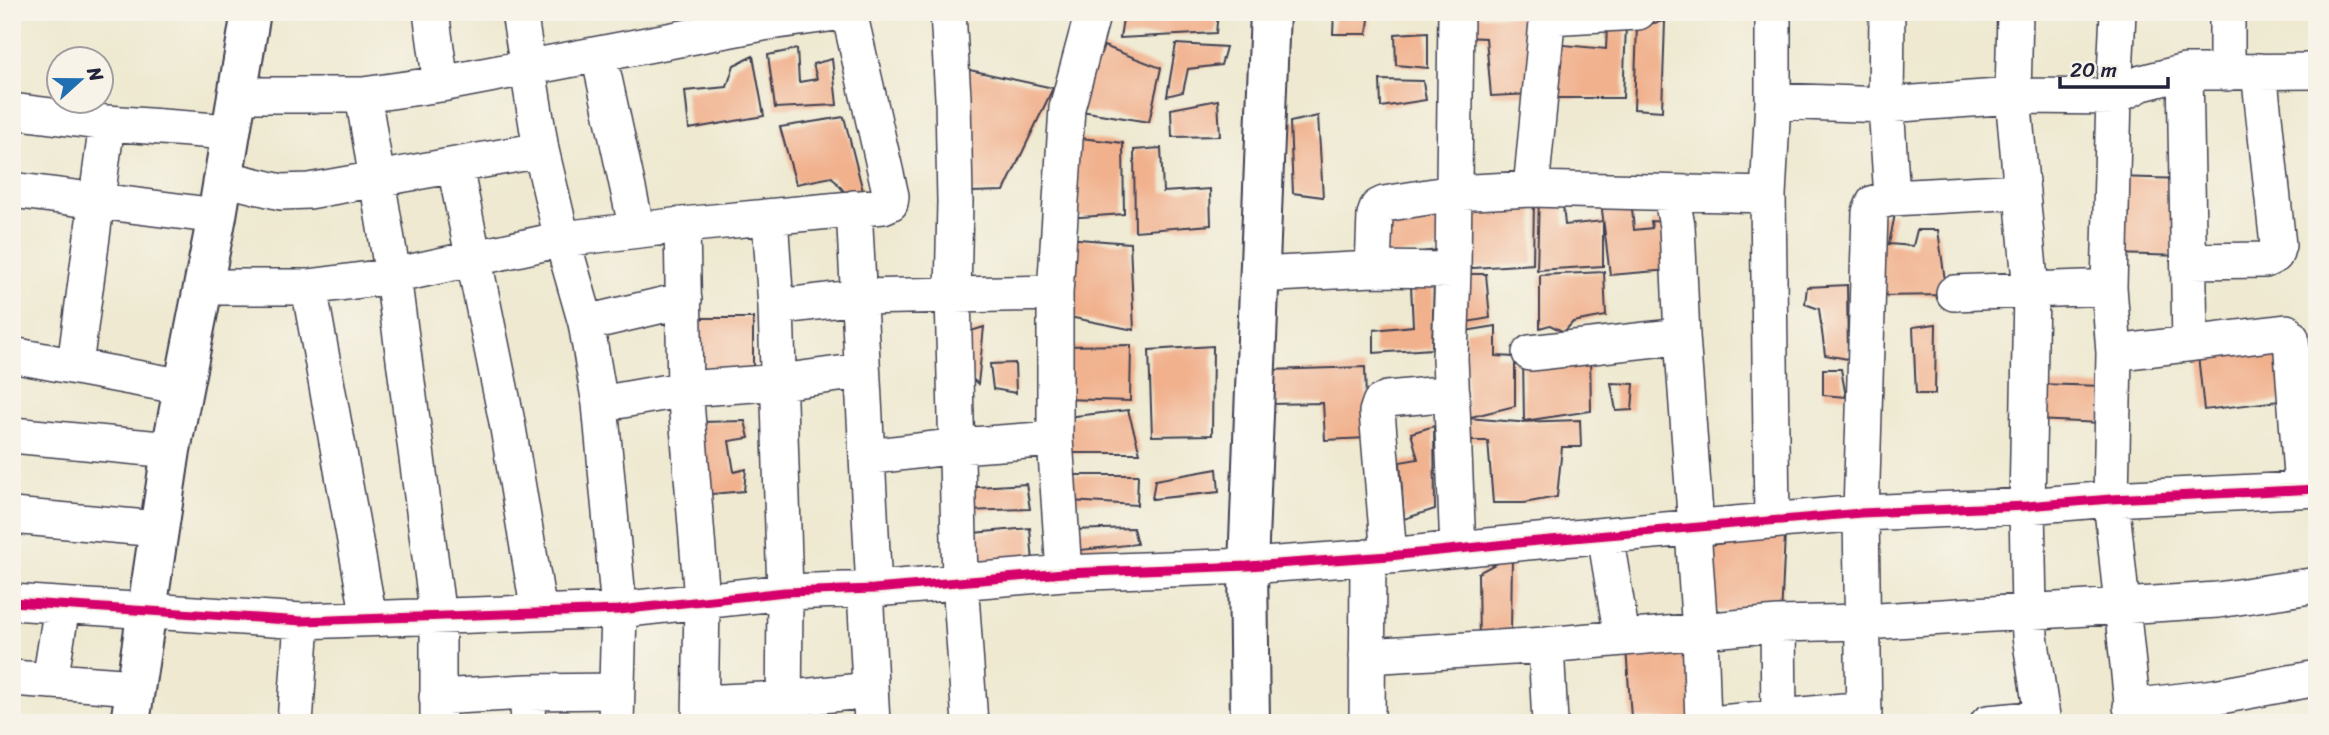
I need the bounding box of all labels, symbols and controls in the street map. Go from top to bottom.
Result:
north arrow [46,46,116,116]
scale bar [2060,46,2168,90]
text: 20 m [2070,51,2117,89]
text: N [77,61,113,87]

